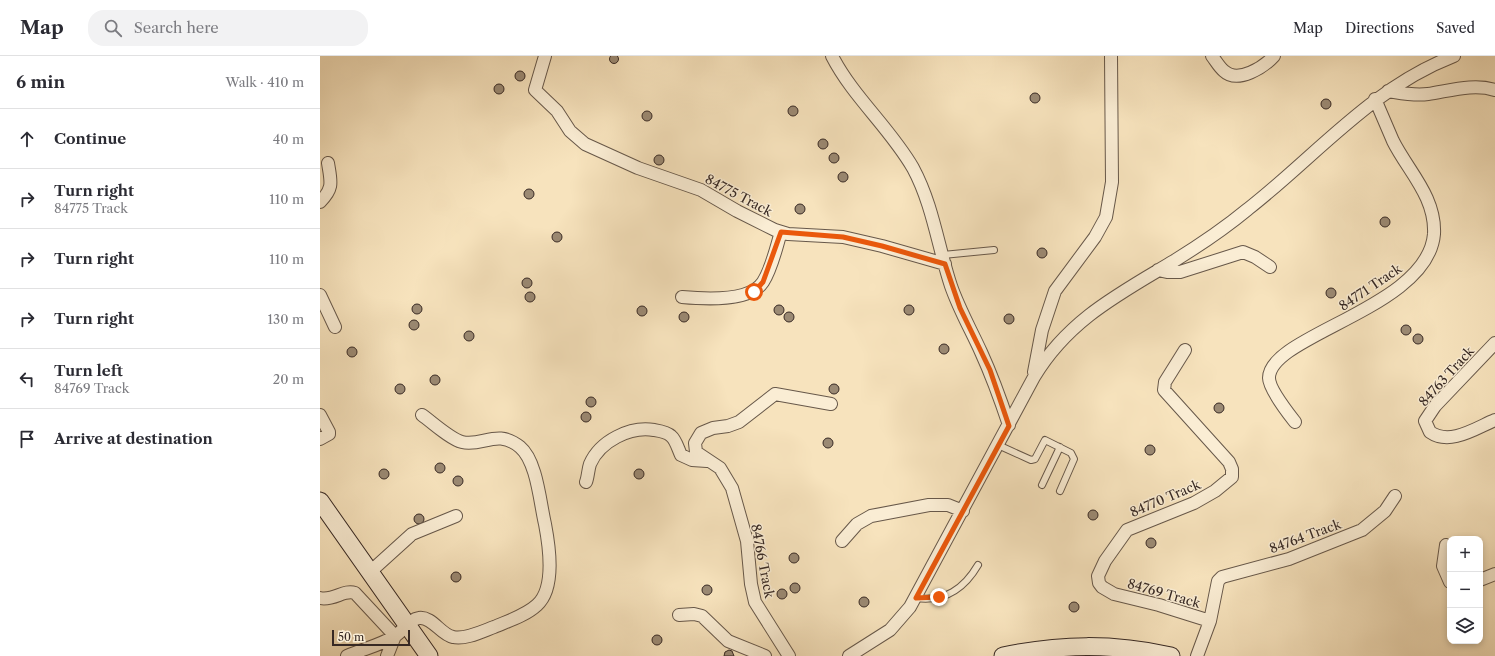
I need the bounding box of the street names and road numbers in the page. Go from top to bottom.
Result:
street label: 84775 Track [703,171,776,220]
street label: 84771 Track [1336,260,1405,314]
street label: 84763 Track [1415,342,1477,409]
street label: 84770 Track [1127,476,1203,520]
street label: 84764 Track [1267,515,1344,556]
street label: 84766 Track [748,523,778,600]
street label: 84769 Track [1126,575,1203,611]

